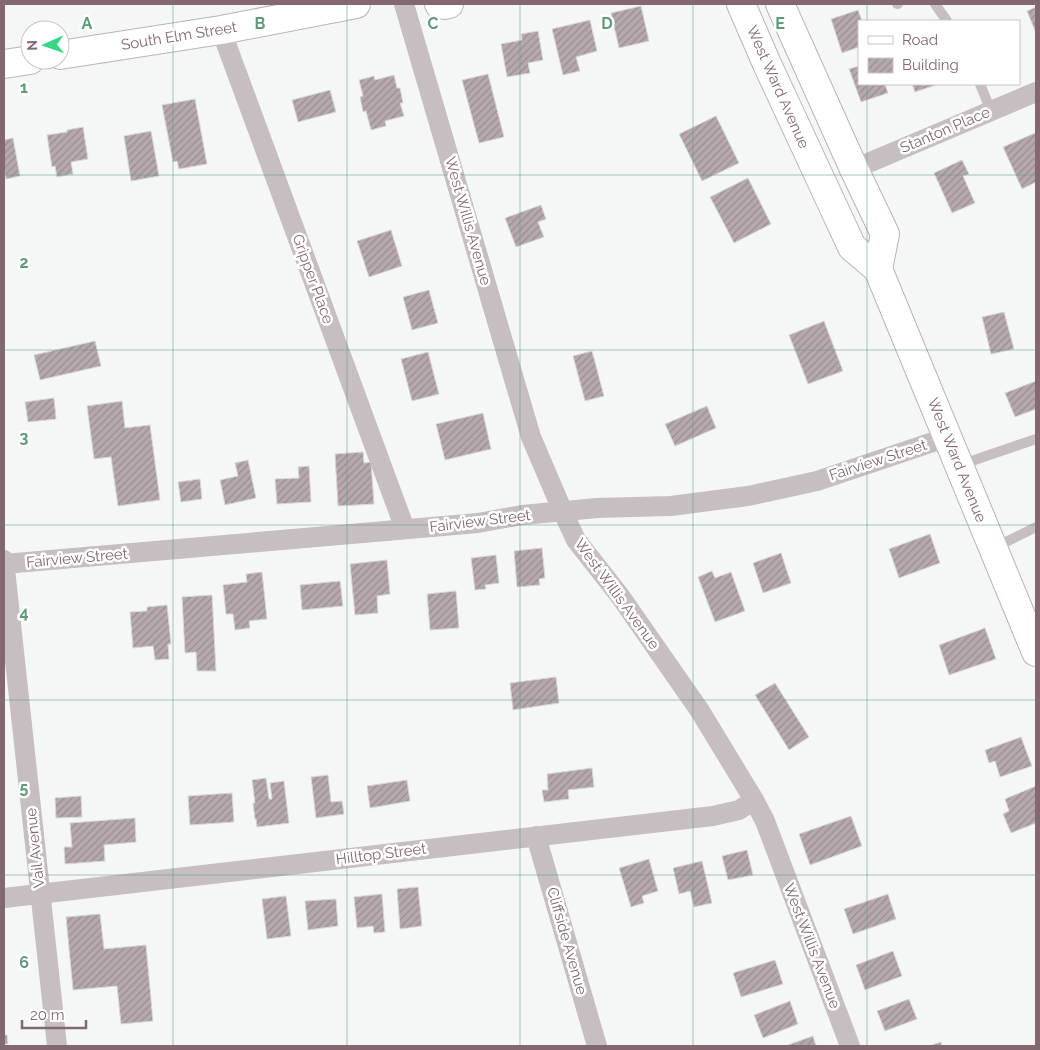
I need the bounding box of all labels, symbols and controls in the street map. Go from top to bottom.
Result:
text: A [82,14,93,33]
text: B [255,14,266,33]
text: C [428,14,439,33]
text: D [601,14,613,33]
text: E [775,14,785,33]
street label: South Elm Street [120,18,238,54]
north arrow [20,20,70,70]
legend [858,20,1020,85]
street label: West Ward Avenue [743,23,813,151]
text: Road [902,31,938,49]
text: N [24,40,40,51]
text: Building [902,56,959,74]
text: 1 [20,78,28,97]
street label: Stanton Place [897,103,993,157]
street label: West Willis Avenue [441,155,495,287]
street label: Gripper Place [288,232,338,326]
text: 2 [19,253,29,272]
street label: West Ward Avenue [924,395,990,525]
text: 3 [20,428,29,447]
street label: Fairview Street [827,436,929,484]
street label: Fairview Street [428,506,532,536]
street label: West Willis Avenue [571,535,663,653]
street label: Fairview Street [26,545,128,571]
text: 4 [19,603,29,622]
text: 5 [20,778,29,797]
street label: Vail Avenue [22,807,48,889]
street label: Hilltop Street [335,840,427,868]
street label: West Willis Avenue [780,881,844,1011]
street label: Cliffside Avenue [543,885,591,997]
text: 6 [19,953,29,972]
scale bar [22,998,86,1030]
text: 20 m [30,1006,65,1024]

